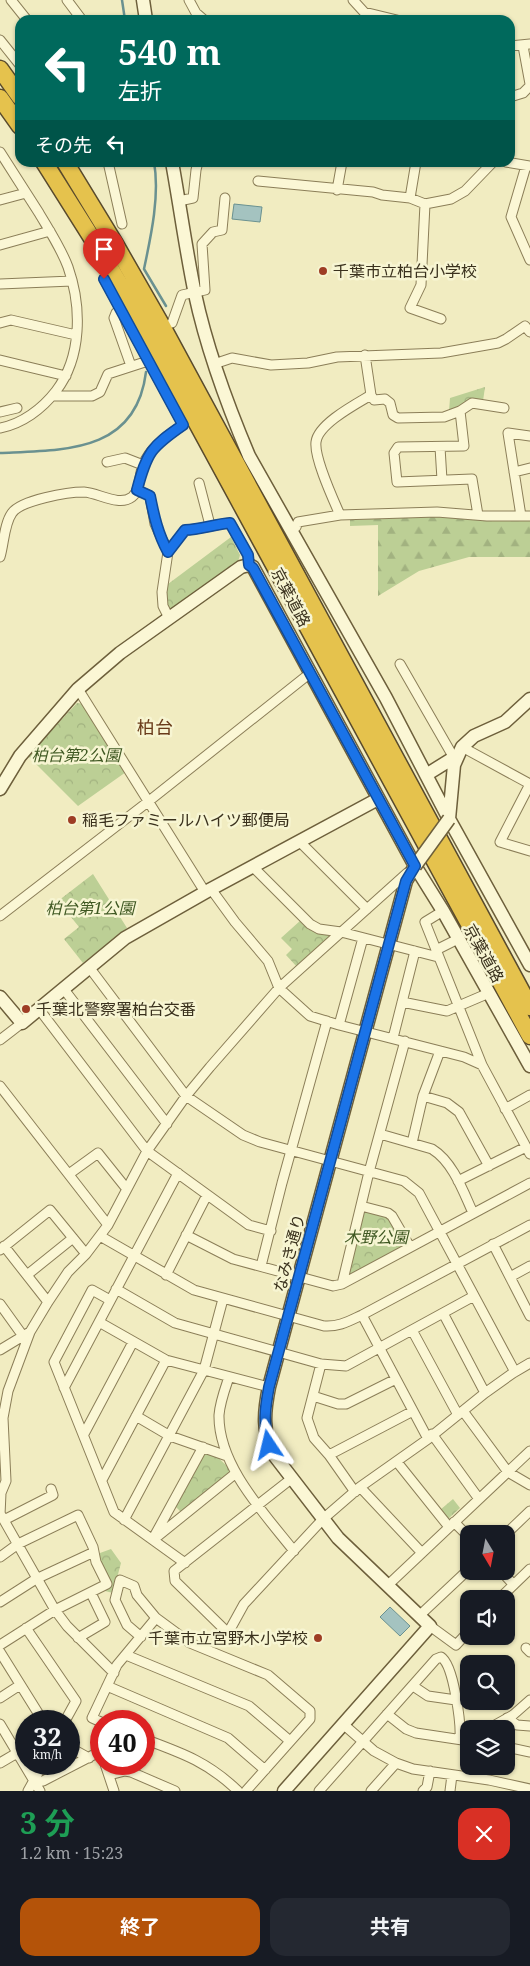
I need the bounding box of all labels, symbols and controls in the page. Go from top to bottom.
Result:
text: 540 m [118,28,221,75]
icon: left [35,35,100,100]
text: 左折 [118,75,162,105]
icon: left [102,130,130,158]
text: その先 [35,132,92,158]
pin [83,228,125,279]
icon: arrive [90,235,118,263]
place label: 千葉市立柏台小学校 [333,260,477,282]
marker: 千葉市立柏台小学校 [317,265,329,277]
street label: 京葉道路 [266,564,316,630]
district label: 柏台 [137,715,173,739]
park label: 柏台第2公園 [32,744,122,766]
place label: 稲毛ファミールハイツ郵便局 [82,809,290,831]
marker: 稲毛ファミールハイツ郵便局 [66,814,78,826]
park label: 柏台第1公園 [46,897,136,919]
street label: 京葉道路 [459,920,509,986]
place label: 千葉北警察署柏台交番 [36,998,196,1020]
marker: 千葉北警察署柏台交番 [20,1003,32,1015]
street label: なみき通り [268,1212,310,1294]
park label: 木野公園 [344,1226,410,1248]
position arrow [242,1418,294,1470]
north arrow [460,1525,515,1580]
map controls [460,1525,515,1775]
button: sound [460,1590,515,1645]
place label: 千葉市立宮野木小学校 [148,1627,308,1649]
marker: 千葉市立宮野木小学校 [312,1632,324,1644]
button: search [460,1655,515,1710]
speed limit sign: 40 [90,1710,155,1775]
text: 32 [33,1719,62,1753]
button: layers [460,1720,515,1775]
text: km/h [33,1746,62,1763]
text: 3 分 [20,1802,75,1843]
button: close [458,1808,510,1860]
text: 1.2 km · 15:23 [20,1842,123,1864]
button: 終了 [20,1898,260,1956]
button: 共有 [270,1898,510,1956]

